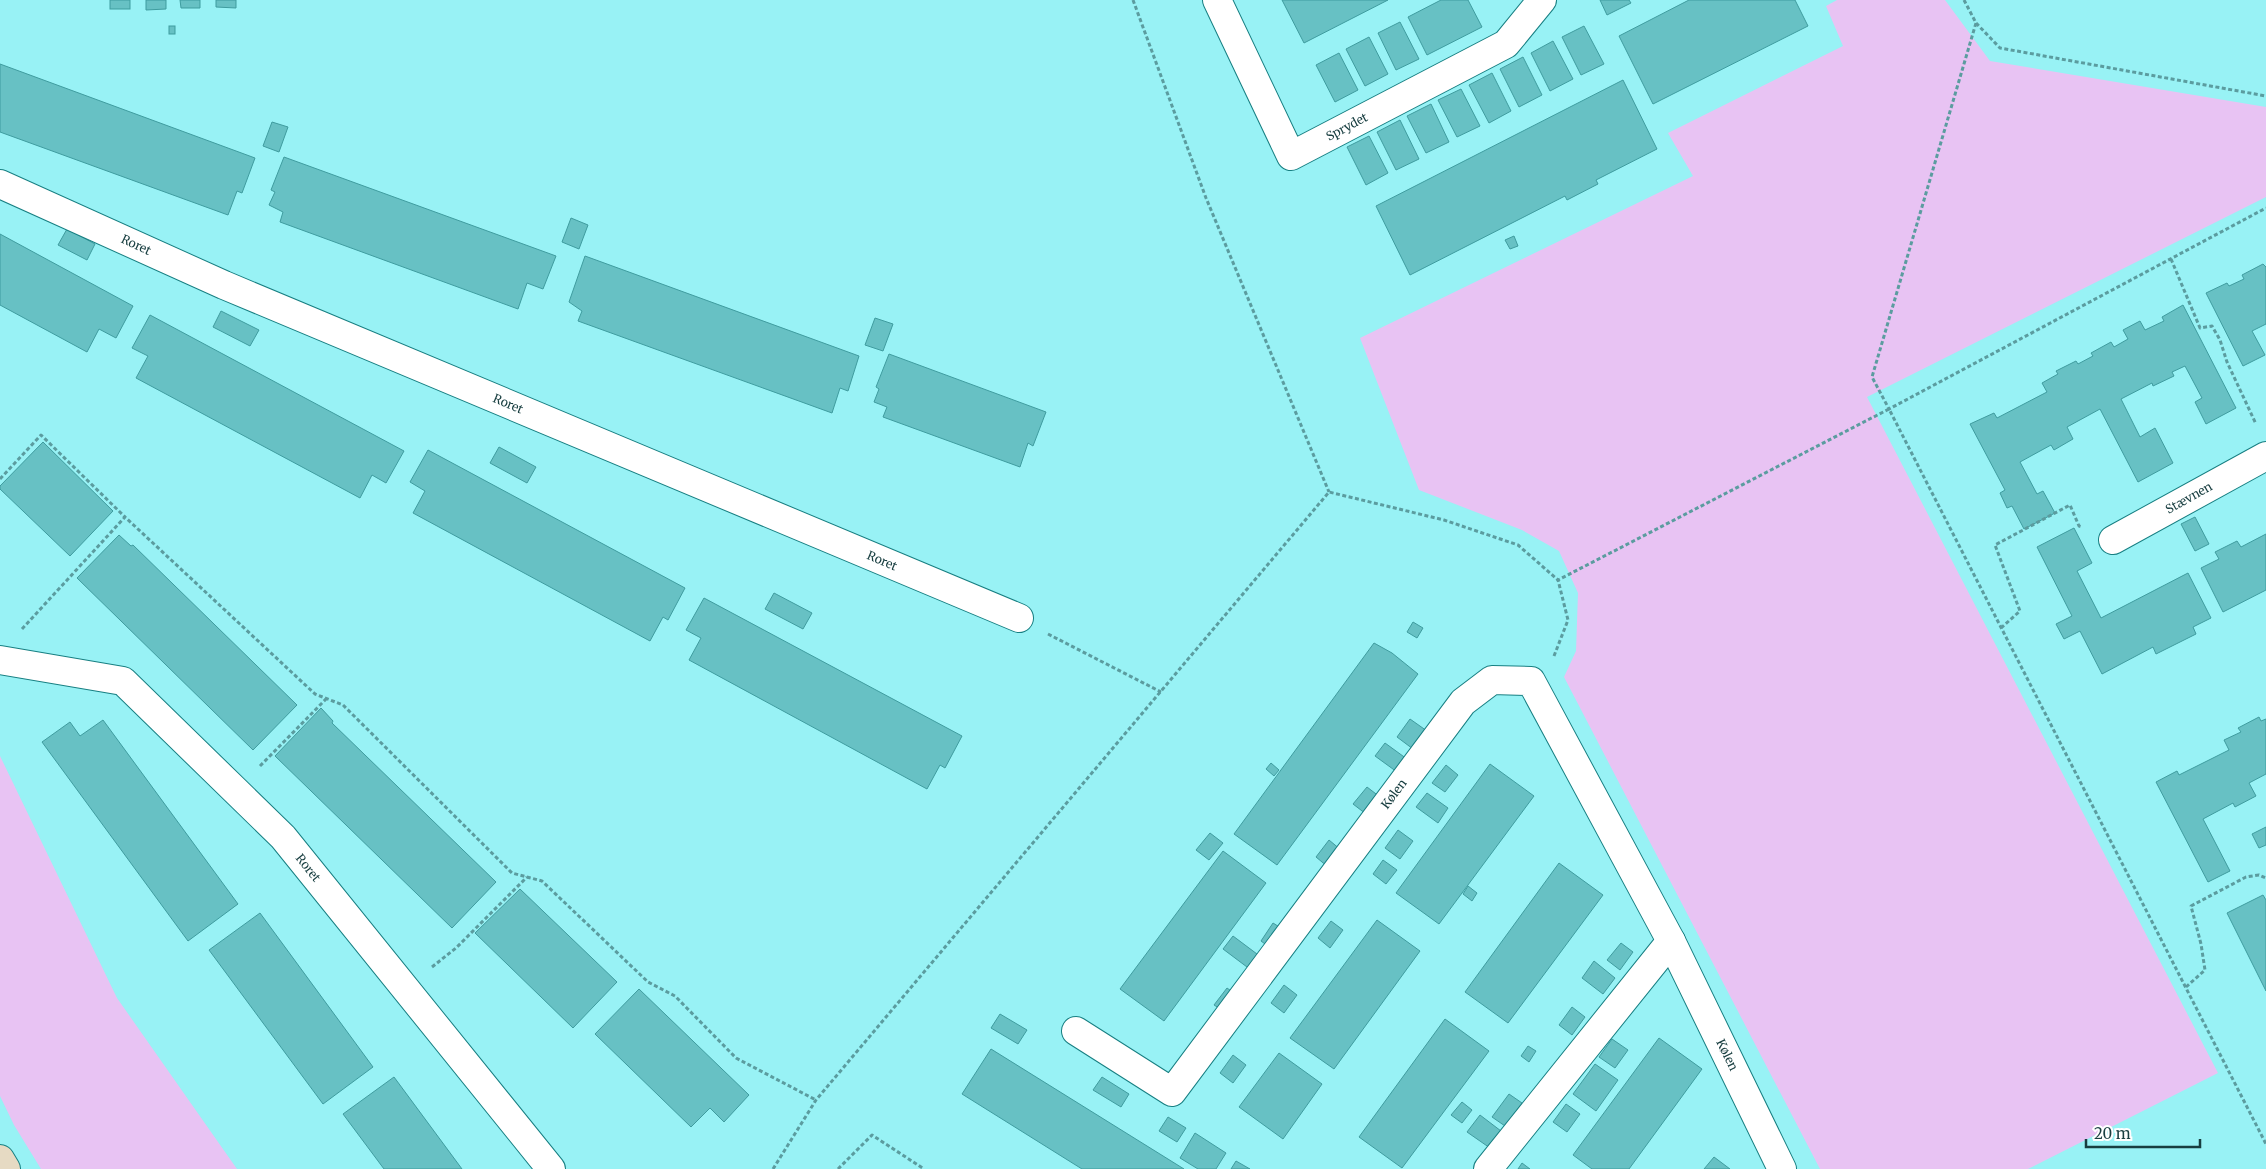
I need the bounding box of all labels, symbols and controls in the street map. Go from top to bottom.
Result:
street label: Sprydet [1323,109,1370,144]
street label: Roret [119,231,154,258]
street label: Roret [491,391,526,417]
street label: Stævnen [2163,479,2215,517]
street label: Roret [865,548,900,574]
street label: Kølen [1378,776,1410,811]
street label: Roret [293,851,324,885]
street label: Kølen [1713,1037,1741,1073]
scale bar [2086,1116,2200,1148]
text: 20 m [2094,1124,2131,1143]

